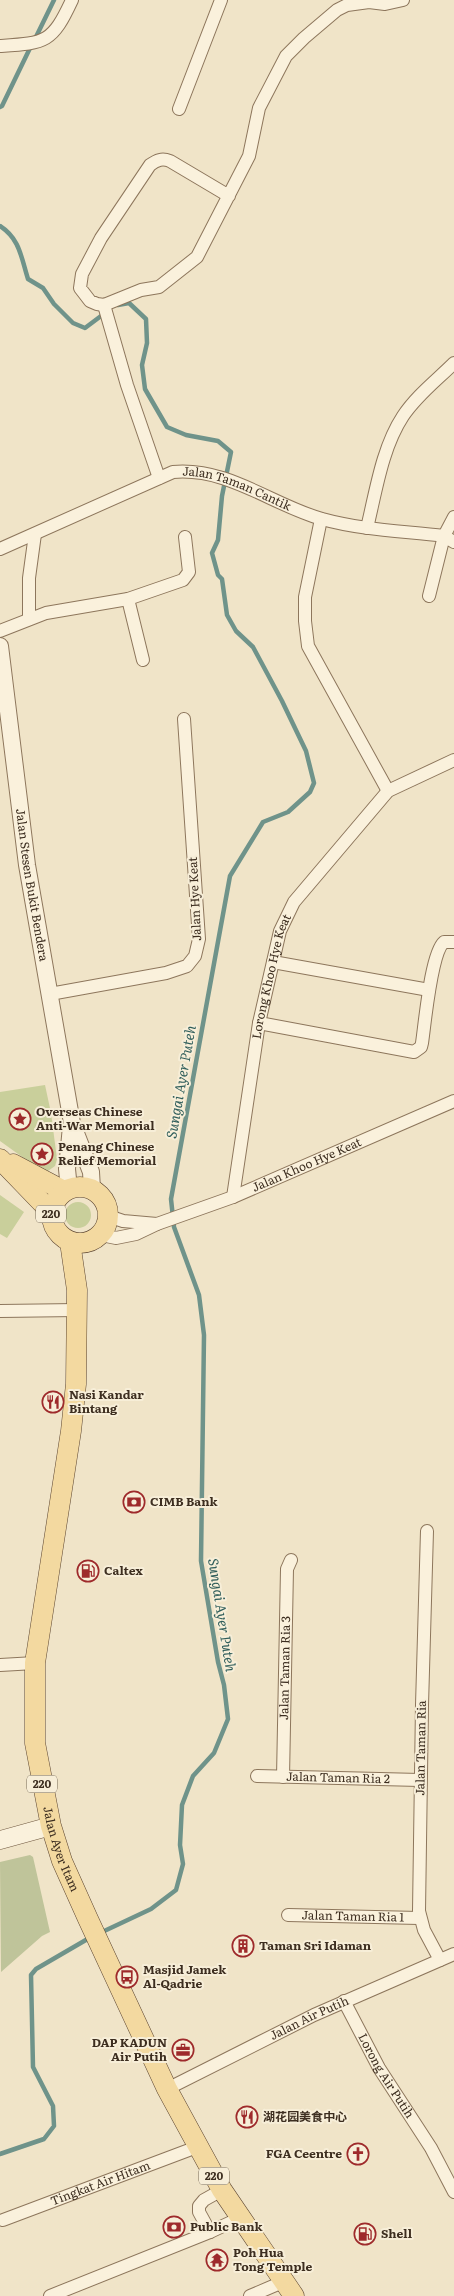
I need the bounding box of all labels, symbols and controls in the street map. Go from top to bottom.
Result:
street label: Jalan Taman Cantik [182,462,295,515]
street label: Jalan Stesen Bukit Bendera [12,807,54,963]
street label: Jalan Hye Keat [183,856,205,942]
street label: Lorong Khoo Hye Keat [247,910,295,1040]
water label: Sungai Ayer Puteh [160,1023,200,1140]
place label: Overseas Chinese Anti-War Memorial [36,1102,155,1134]
place icon: Overseas Chinese Anti-War Memorial [8,1107,32,1131]
street label: Jalan Khoo Hye Keat [249,1132,364,1196]
place label: Penang Chinese Relief Memorial [58,1137,157,1169]
place icon: Penang Chinese Relief Memorial [30,1142,54,1166]
road number: 220 [36,1206,66,1222]
place label: Nasi Kandar Bintang [69,1385,144,1417]
restaurant icon: Nasi Kandar Bintang [41,1390,65,1414]
bank icon: CIMB Bank [122,1490,146,1514]
place label: CIMB Bank [150,1492,218,1510]
water label: Sungai Ayer Puteh [204,1557,242,1674]
fuel station icon: Caltex [76,1559,100,1583]
place label: Caltex [104,1561,143,1579]
street label: Jalan Taman Ria 3 [274,1616,294,1720]
street label: Jalan Taman Ria [410,1700,430,1796]
street label: Jalan Taman Ria 2 [286,1767,390,1787]
road number: 220 [27,1776,57,1792]
street label: Jalan Ayer Itam [39,1805,85,1895]
street label: Jalan Taman Ria 1 [301,1905,405,1926]
building icon: Taman Sri Idaman [231,1934,255,1958]
place label: Taman Sri Idaman [259,1936,372,1954]
place label: Masjid Jamek Al-Qadrie [143,1960,227,1992]
bus stop icon: Masjid Jamek Al-Qadrie [115,1965,139,1989]
street label: Jalan Air Putih [266,1991,351,2044]
street label: Lorong Air Putih [354,2030,419,2122]
place label: DAP KADUN Air Putih [92,2033,167,2065]
office icon: DAP KADUN Air Putih [171,2038,195,2062]
restaurant icon: 湖花园美食中心 [235,2105,259,2129]
place label: 湖花园美食中心 [263,2107,347,2125]
church icon: FGA Ceentre [346,2142,370,2166]
place label: FGA Ceentre [266,2144,342,2162]
street label: Tingkat Air Hitam [48,2155,153,2209]
road number: 220 [199,2168,229,2184]
bank icon: Public Bank [162,2215,186,2239]
place label: Public Bank [190,2217,263,2235]
fuel station icon: Shell [353,2222,377,2246]
place label: Shell [381,2224,413,2242]
place label: Poh Hua Tong Temple [233,2243,313,2275]
temple icon: Poh Hua Tong Temple [205,2248,229,2272]

